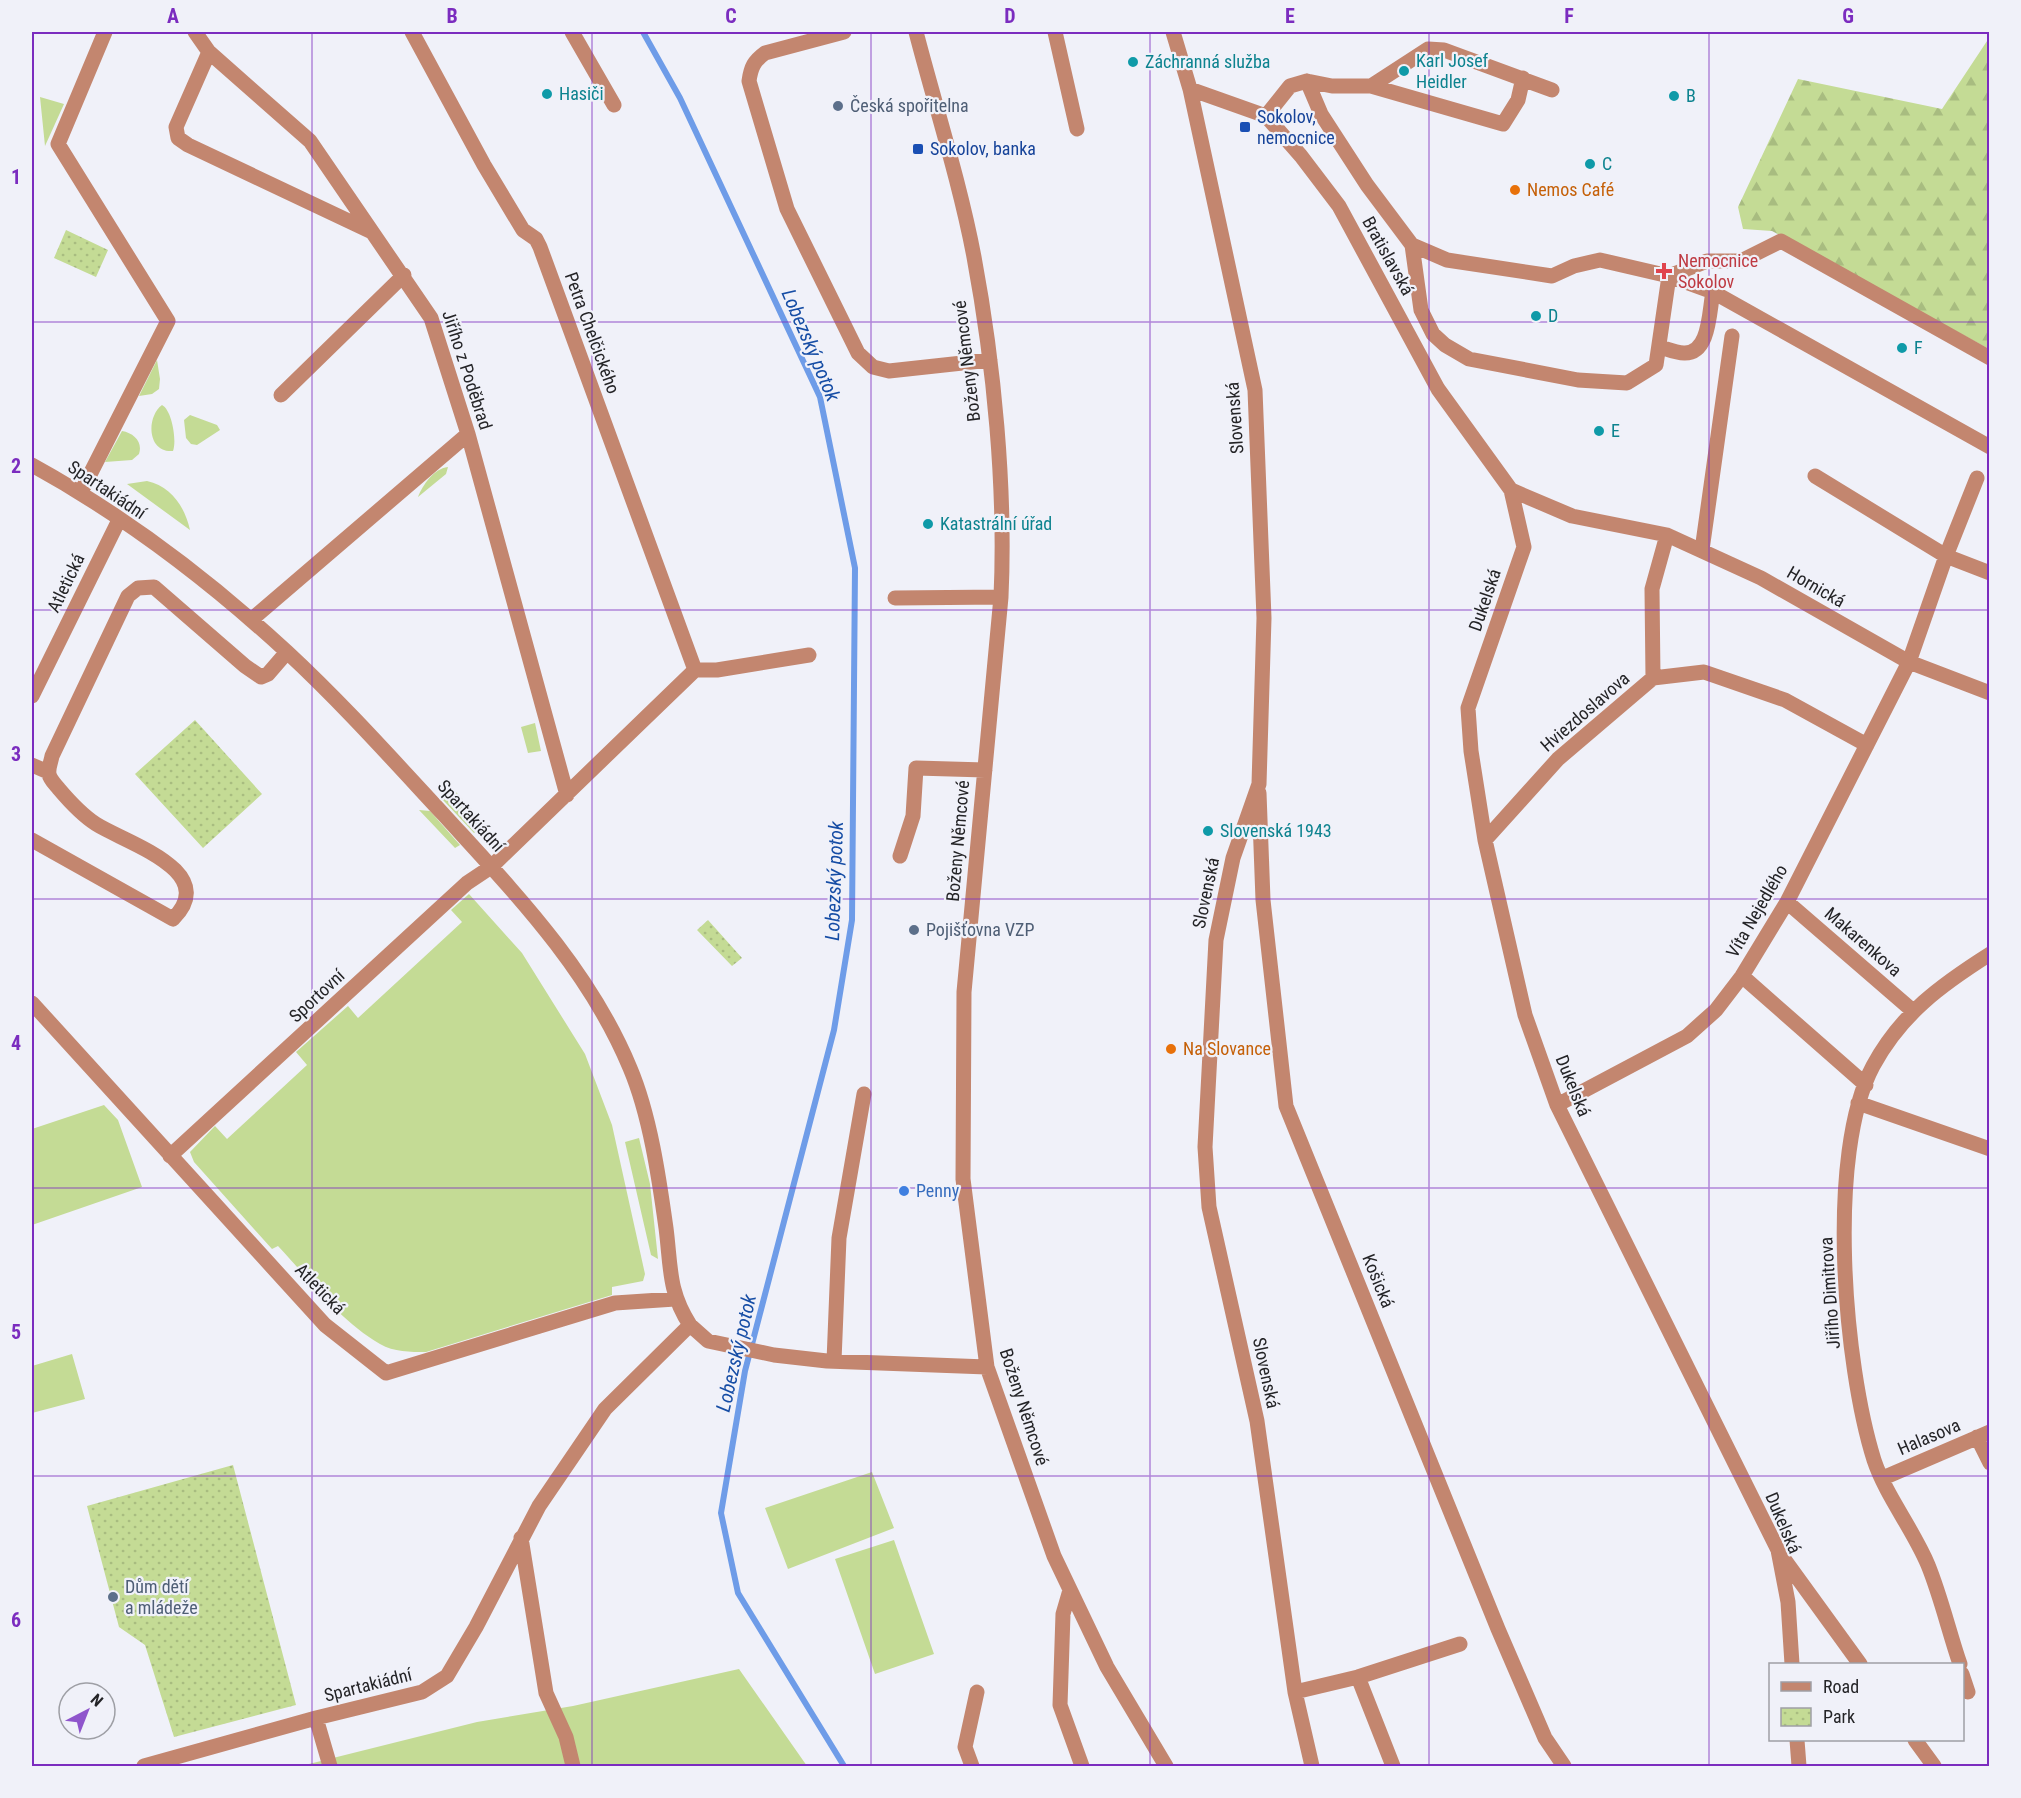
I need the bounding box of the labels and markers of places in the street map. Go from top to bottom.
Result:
place label: Karl Josef Heidler [1416,50,1489,92]
place label: Záchranná služba [1145,51,1270,72]
marker: Záchranná služba [1126,55,1140,69]
marker: Karl Josef Heidler [1397,64,1411,78]
place label: Hasiči [559,83,604,104]
place label: B [1686,85,1696,106]
marker: Hasiči [540,87,554,101]
marker: B [1667,89,1681,103]
place label: Česká spořitelna [850,95,969,116]
marker: Česká spořitelna [831,99,845,113]
place label: Sokolov, nemocnice [1257,106,1335,148]
marker: Sokolov, nemocnice [1238,120,1252,134]
place label: Sokolov, banka [930,138,1036,159]
marker: Sokolov, banka [911,142,925,156]
place label: C [1602,153,1612,174]
marker: C [1583,157,1597,171]
place label: Nemos Café [1527,179,1614,200]
marker: Nemos Café [1508,183,1522,197]
place label: Nemocnice Sokolov [1678,250,1758,292]
marker: Nemocnice Sokolov [1655,262,1673,280]
place label: D [1548,305,1558,326]
marker: D [1529,309,1543,323]
place label: F [1914,337,1923,358]
marker: F [1895,341,1909,355]
place label: E [1611,420,1620,441]
marker: E [1592,424,1606,438]
place label: Katastrální úřad [940,513,1052,534]
marker: Katastrální úřad [921,517,935,531]
place label: Slovenská 1943 [1220,820,1332,841]
marker: Slovenská 1943 [1201,824,1215,838]
place label: Pojišťovna VZP [926,919,1035,940]
marker: Pojišťovna VZP [907,923,921,937]
place label: Na Slovance [1183,1038,1271,1059]
marker: Na Slovance [1164,1042,1178,1056]
place label: Penny [916,1180,960,1201]
marker: Penny [897,1184,911,1198]
place label: Dům dětí a mládeže [125,1576,198,1618]
marker: Dům dětí a mládeže [106,1590,120,1604]

